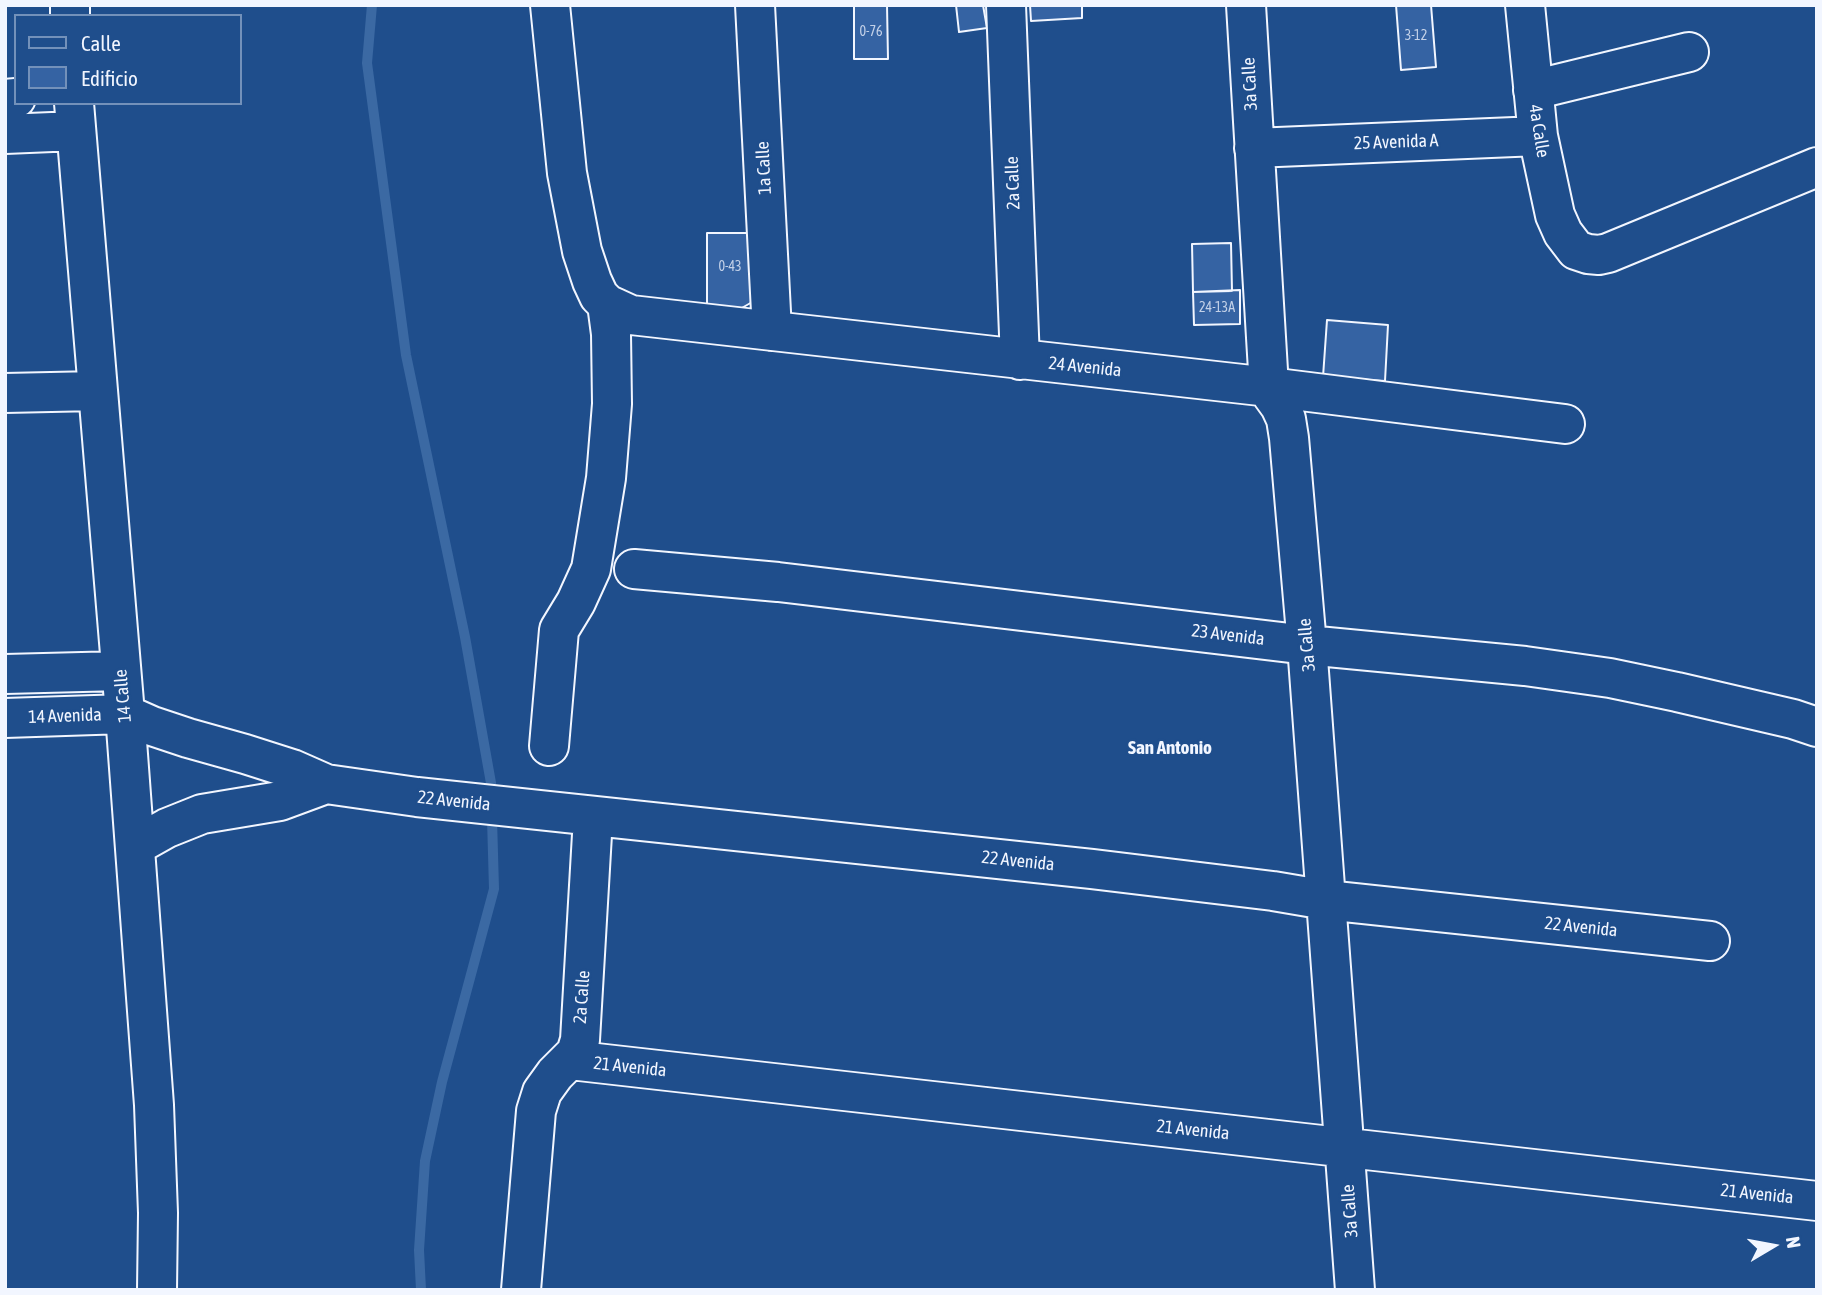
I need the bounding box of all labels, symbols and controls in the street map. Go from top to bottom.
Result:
legend [14,14,242,105]
house number: 0-76 [859,24,883,40]
house number: 3-12 [1405,28,1427,44]
text: Calle [81,31,121,55]
street label: 3a Calle [1238,57,1262,111]
text: Edificio [81,66,138,90]
street label: 4a Calle [1524,103,1554,159]
street label: 25 Avenida A [1353,130,1439,154]
street label: 1a Calle [752,141,776,195]
street label: 2a Calle [1001,156,1025,210]
house number: 0-43 [718,259,742,275]
house number: 24-13A [1199,300,1235,316]
street label: 24 Avenida [1047,352,1123,382]
street label: 3a Calle [1294,618,1320,672]
street label: 23 Avenida [1190,620,1266,650]
street label: 14 Calle [110,668,136,724]
street label: 14 Avenida [28,704,102,728]
district label: San Antonio [1128,737,1212,759]
street label: 22 Avenida [416,786,492,816]
street label: 22 Avenida [980,846,1056,876]
street label: 22 Avenida [1543,912,1619,942]
street label: 2a Calle [569,970,595,1024]
street label: 21 Avenida [592,1052,668,1082]
street label: 21 Avenida [1155,1115,1231,1145]
street label: 21 Avenida [1719,1179,1795,1209]
street label: 3a Calle [1337,1184,1363,1238]
north arrow [1738,1211,1808,1281]
text: N [1782,1235,1805,1250]

